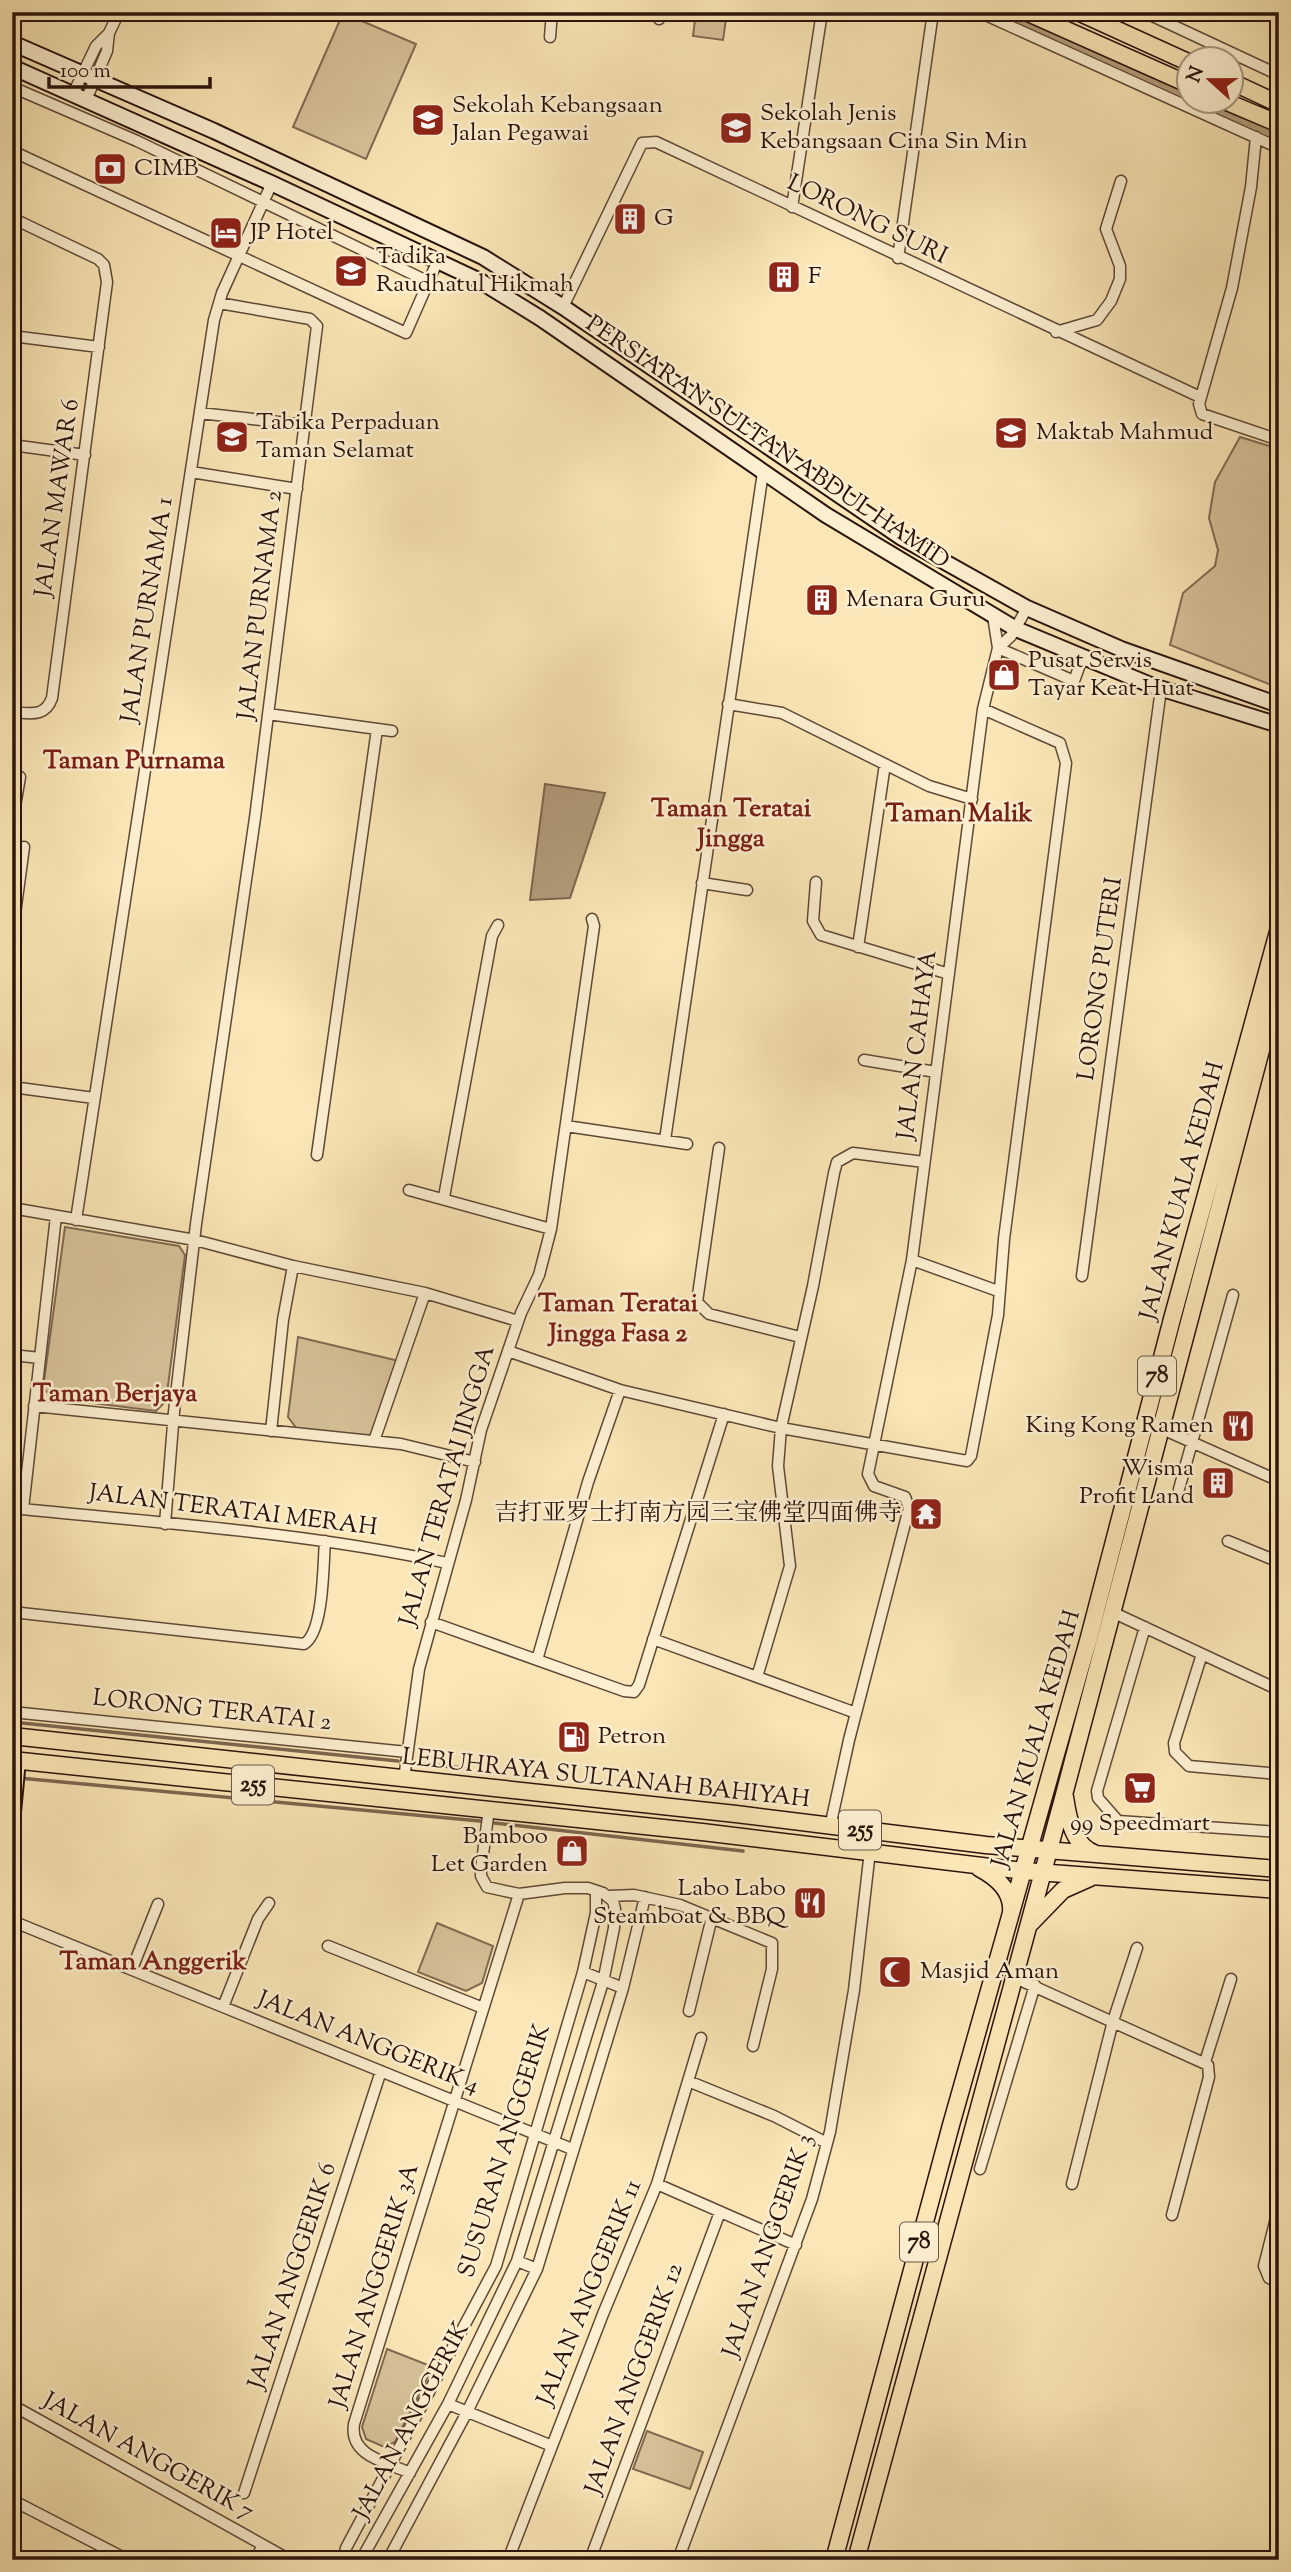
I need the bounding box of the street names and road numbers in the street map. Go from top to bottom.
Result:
street label: LORONG SURI [781,166,953,274]
street label: PERSIARAN SULTAN ABDUL HAMID [578,308,956,578]
street label: JALAN MAWAR 6 [27,397,89,601]
street label: JALAN PURNAMA 2 [230,488,292,724]
street label: JALAN PURNAMA 1 [113,495,183,727]
street label: LORONG PUTERI [1070,875,1132,1083]
street label: JALAN CAHAYA [889,948,947,1144]
street label: JALAN KUALA KEDAH [1132,1058,1234,1326]
street label: JALAN TERATAI JINGGA [391,1341,505,1632]
road number: 78 [1138,1357,1176,1396]
street label: JALAN TERATAI MERAH [85,1476,379,1546]
street label: JALAN KUALA KEDAH [983,1606,1090,1874]
street label: LORONG TERATAI 2 [91,1682,333,1740]
street label: LEBUHRAYA SULTANAH BAHIYAH [400,1741,812,1817]
road number: 255 [232,1766,274,1804]
road number: 255 [839,1811,881,1850]
street label: JALAN ANGGERIK 4 [250,1982,484,2103]
street label: SUSURAN ANGGERIK [450,2020,560,2282]
street label: JALAN ANGGERIK 3 [714,2130,823,2364]
street label: JALAN ANGGERIK 6 [240,2158,346,2396]
street label: JALAN ANGGERIK 3A [321,2159,429,2414]
street label: JALAN ANGGERIK 11 [528,2175,651,2413]
road number: 78 [900,2222,938,2262]
street label: JALAN ANGGERIK 12 [577,2259,693,2501]
street label: JALAN ANGGERIK [345,2316,479,2528]
street label: JALAN ANGGERIK 7 [35,2384,260,2529]

